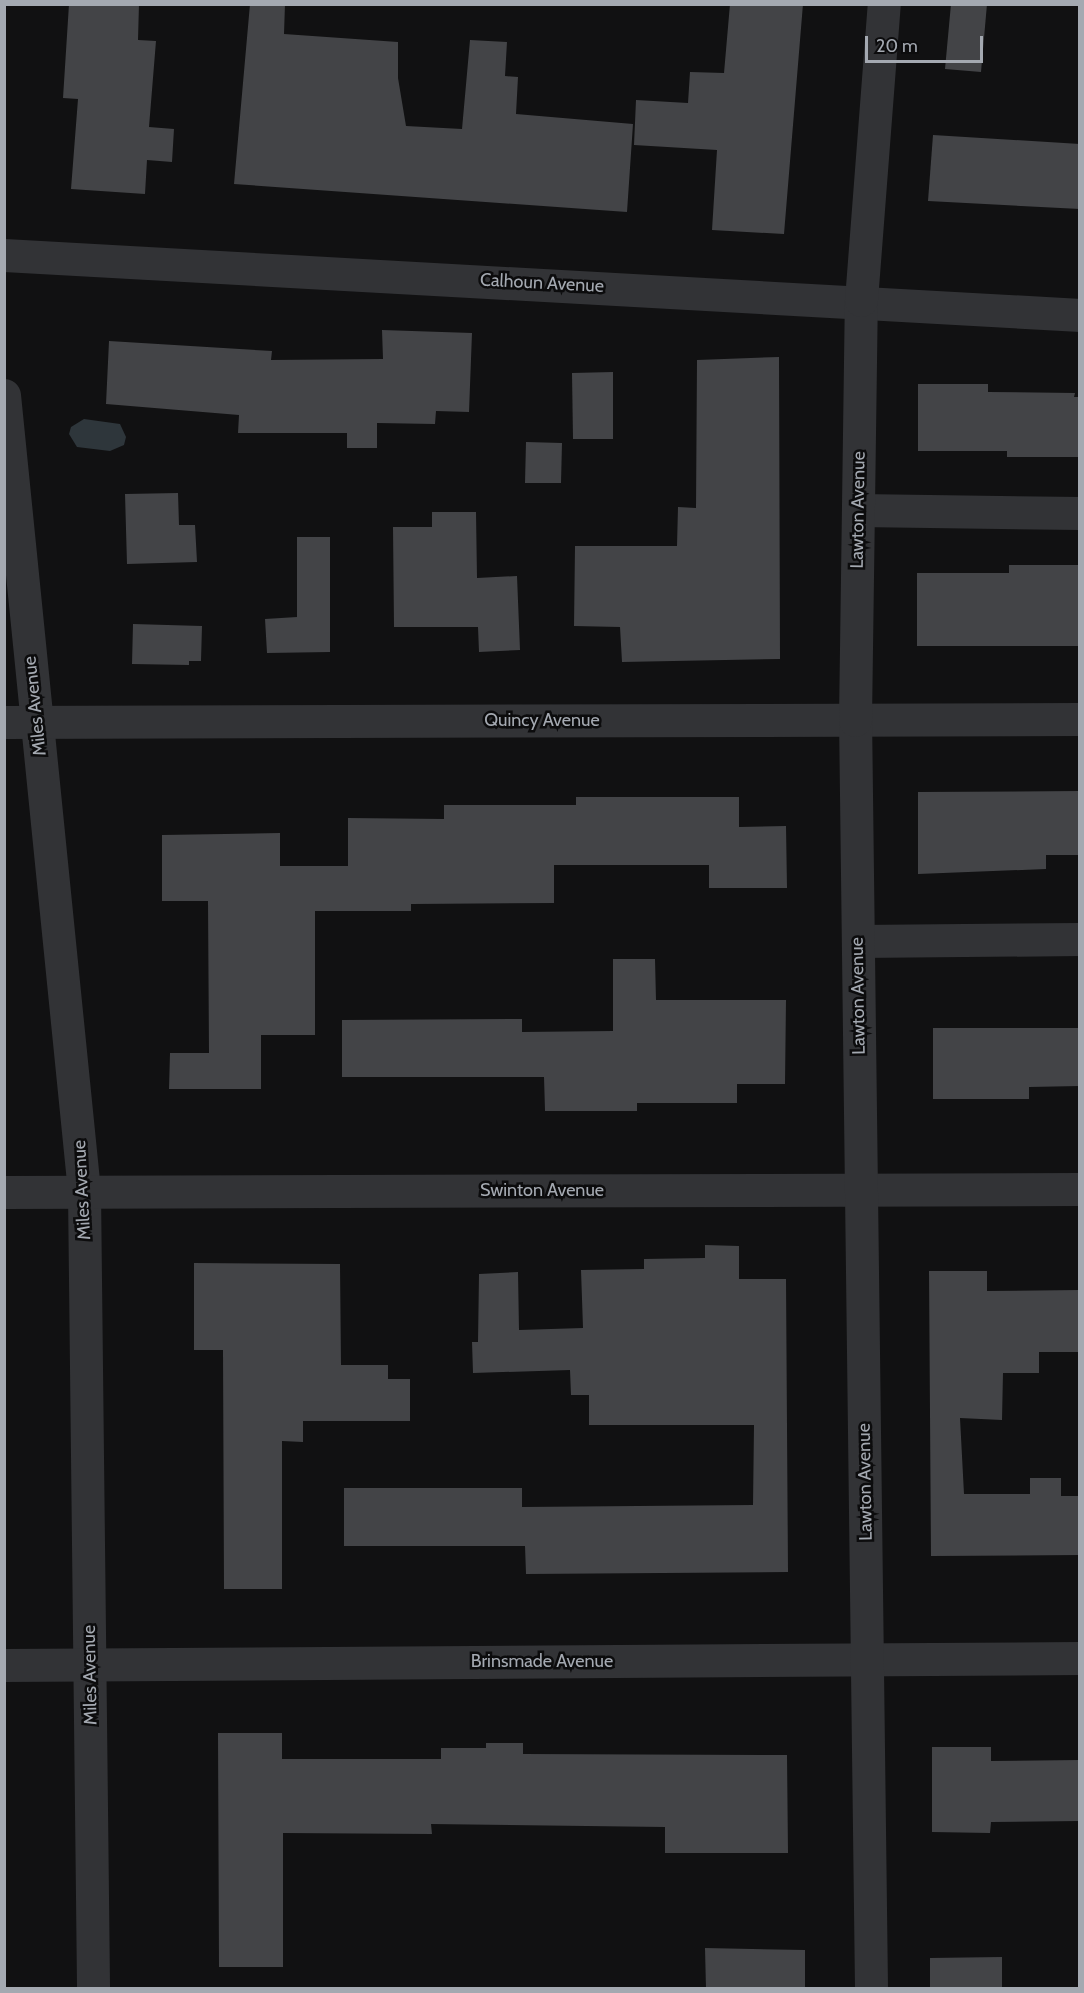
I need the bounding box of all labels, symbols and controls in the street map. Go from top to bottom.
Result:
scale bar [868,24,986,62]
text: 20 m [876,35,918,57]
street label: Calhoun Avenue [479,269,605,297]
street label: Lawton Avenue [846,451,870,569]
street label: Miles Avenue [19,655,51,757]
street label: Quincy Avenue [484,709,600,731]
street label: Lawton Avenue [846,937,870,1055]
street label: Miles Avenue [69,1139,95,1241]
street label: Swinton Avenue [480,1179,604,1201]
street label: Lawton Avenue [853,1423,877,1541]
street label: Miles Avenue [78,1625,102,1725]
street label: Brinsmade Avenue [471,1650,613,1672]

